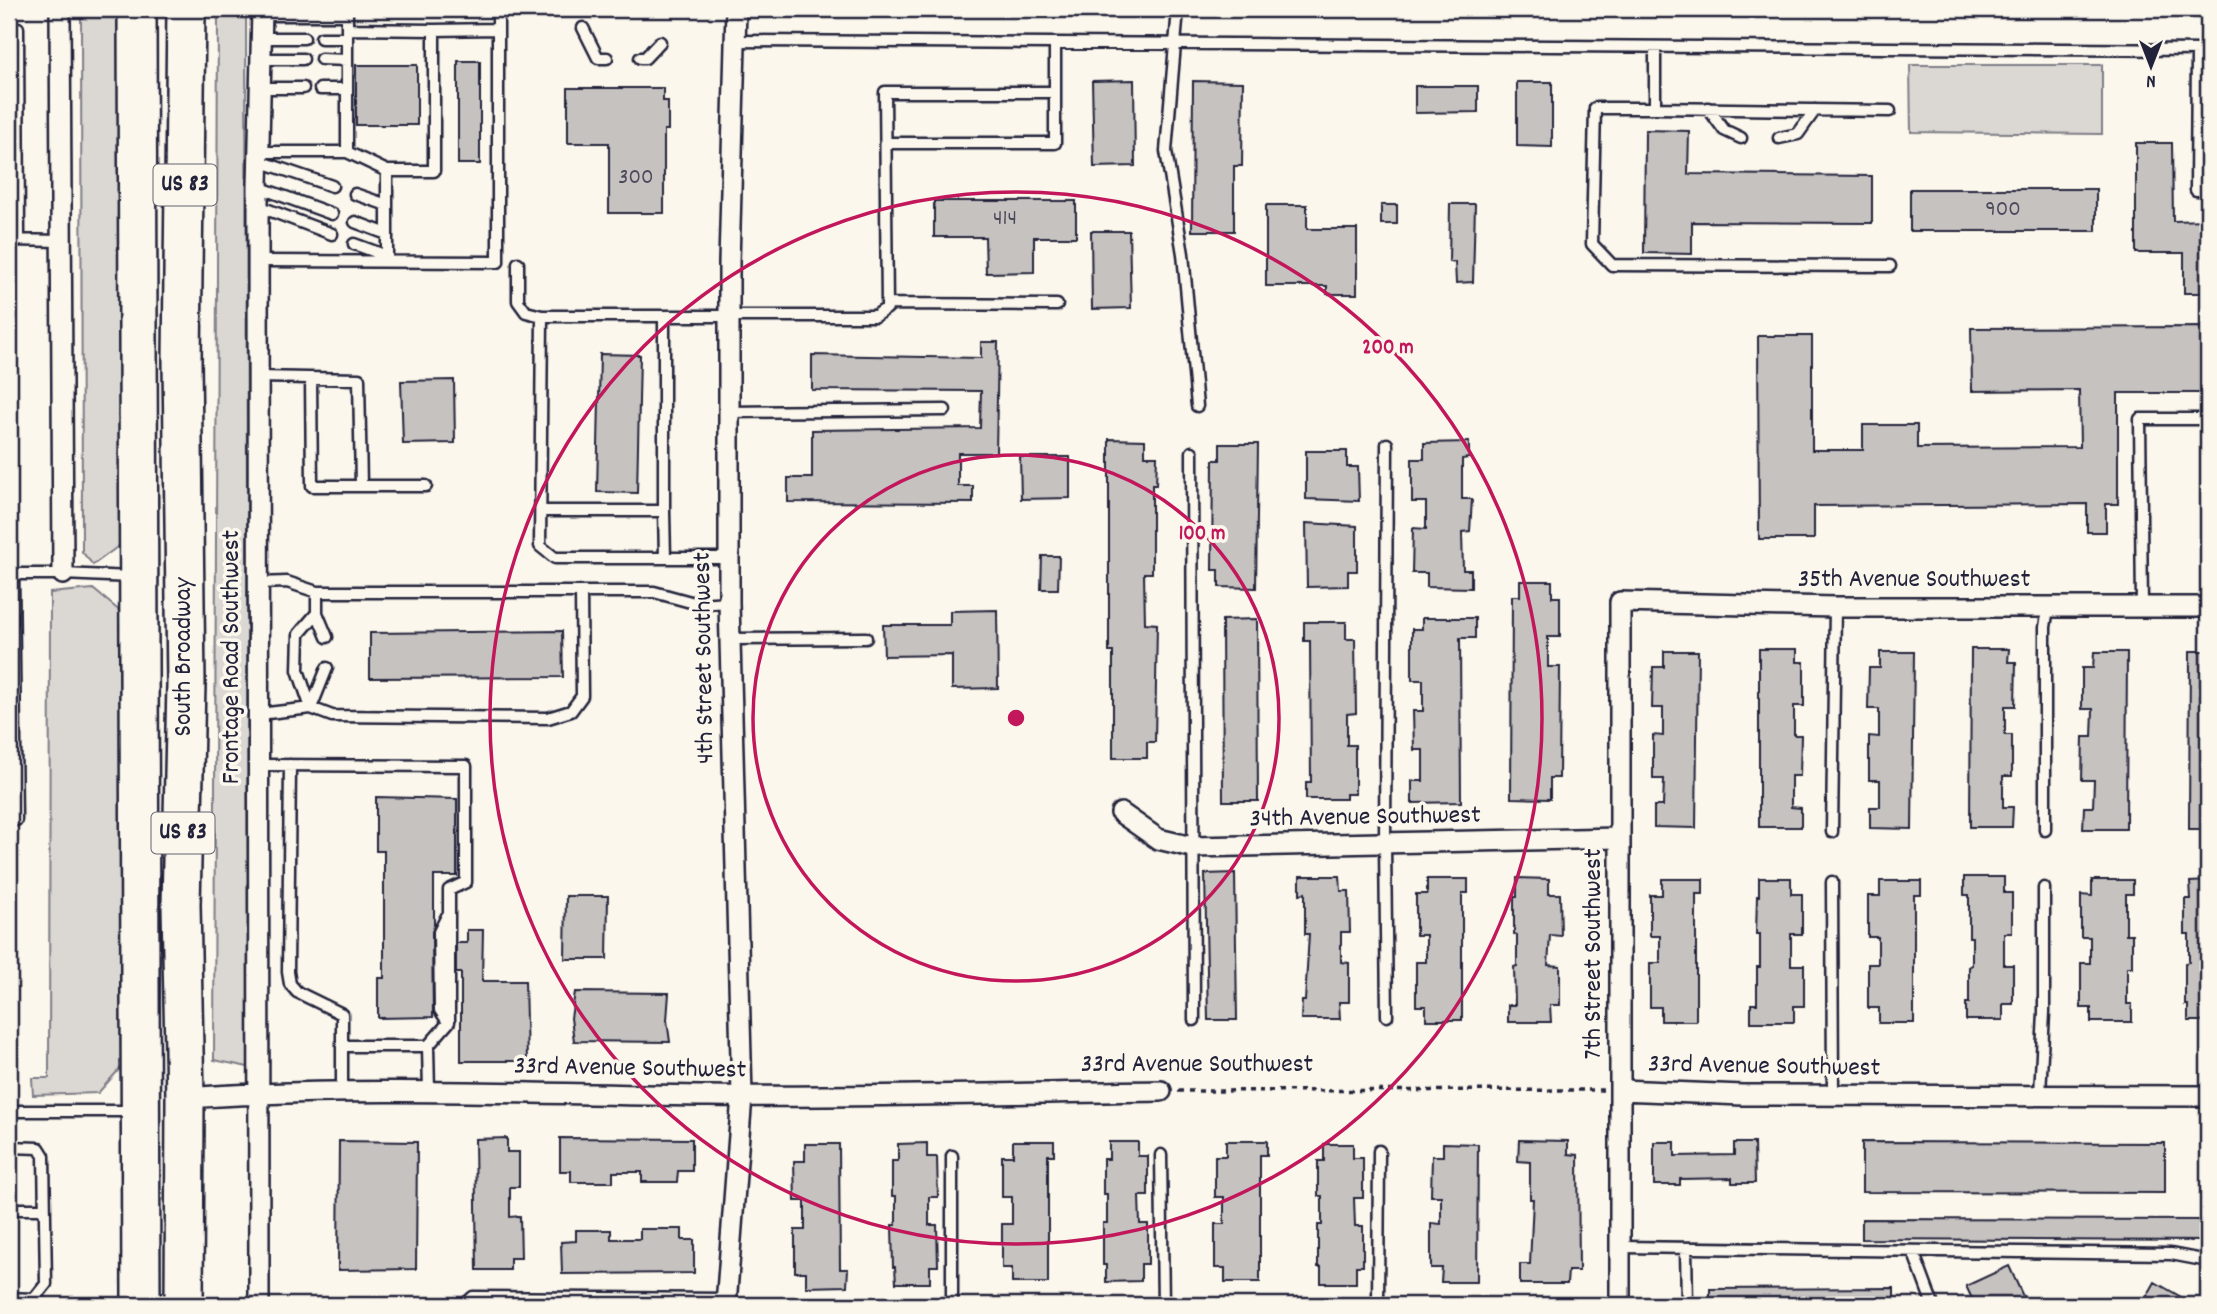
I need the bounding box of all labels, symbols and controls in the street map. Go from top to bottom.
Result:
north arrow [2116,32,2186,102]
text: N [2146,66,2156,93]
house number: 300 [618,162,654,195]
road number: US 83 [154,164,216,205]
house number: 900 [1985,194,2021,227]
house number: 414 [993,203,1017,236]
text: 200 m [1362,334,1414,364]
text: 100 m [1179,520,1225,550]
street label: Frontage Road Southwest [214,529,251,784]
street label: 4th Street Southwest [685,551,725,764]
street label: 35th Avenue Southwest [1798,562,2031,599]
street label: South Broadway [166,577,203,737]
centre of rings [1004,706,1028,730]
street label: 34th Avenue Southwest [1249,797,1481,839]
road number: US 83 [152,812,214,854]
street label: 7th Street Southwest [1576,848,1613,1060]
street label: 33rd Avenue Southwest [1647,1046,1881,1088]
street label: 33rd Avenue Southwest [1081,1047,1314,1084]
street label: 33rd Avenue Southwest [513,1048,747,1090]

